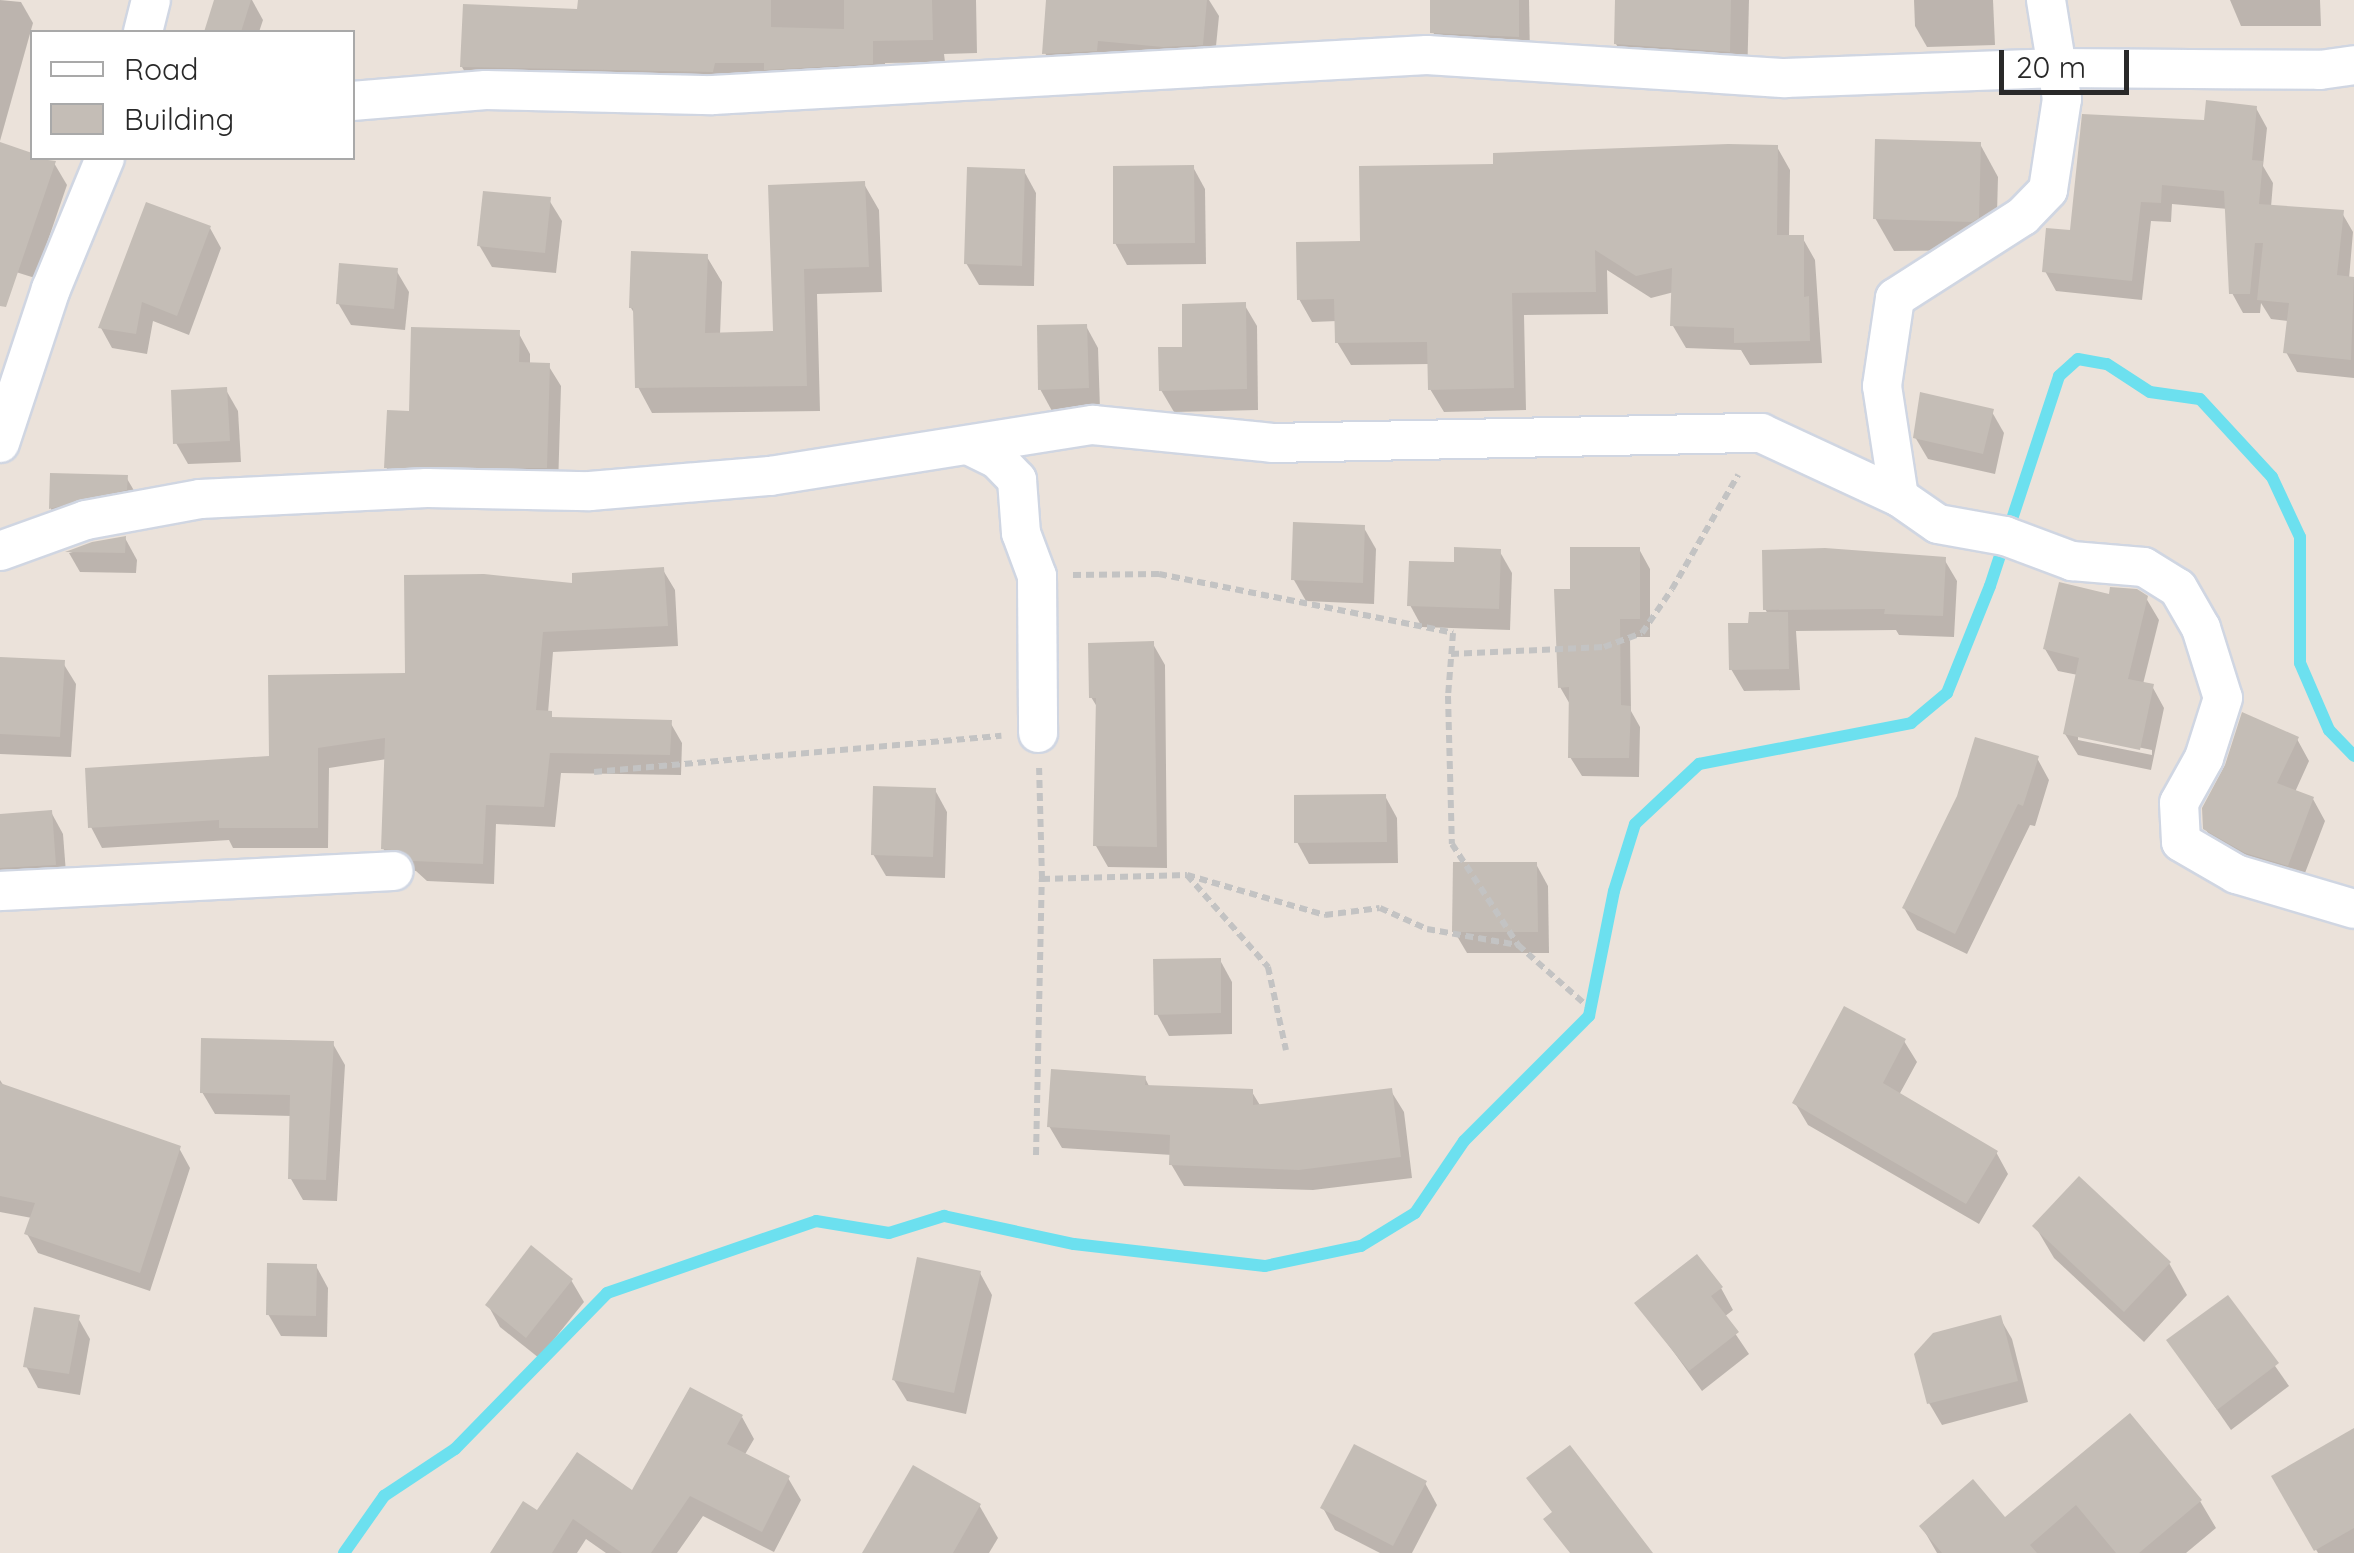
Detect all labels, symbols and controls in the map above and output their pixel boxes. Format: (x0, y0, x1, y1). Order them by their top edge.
legend (30, 30, 355, 160)
scale bar (2004, 30, 2134, 92)
text: 20 m (2016, 48, 2086, 86)
text: Road (124, 50, 198, 88)
text: Building (124, 100, 234, 138)

